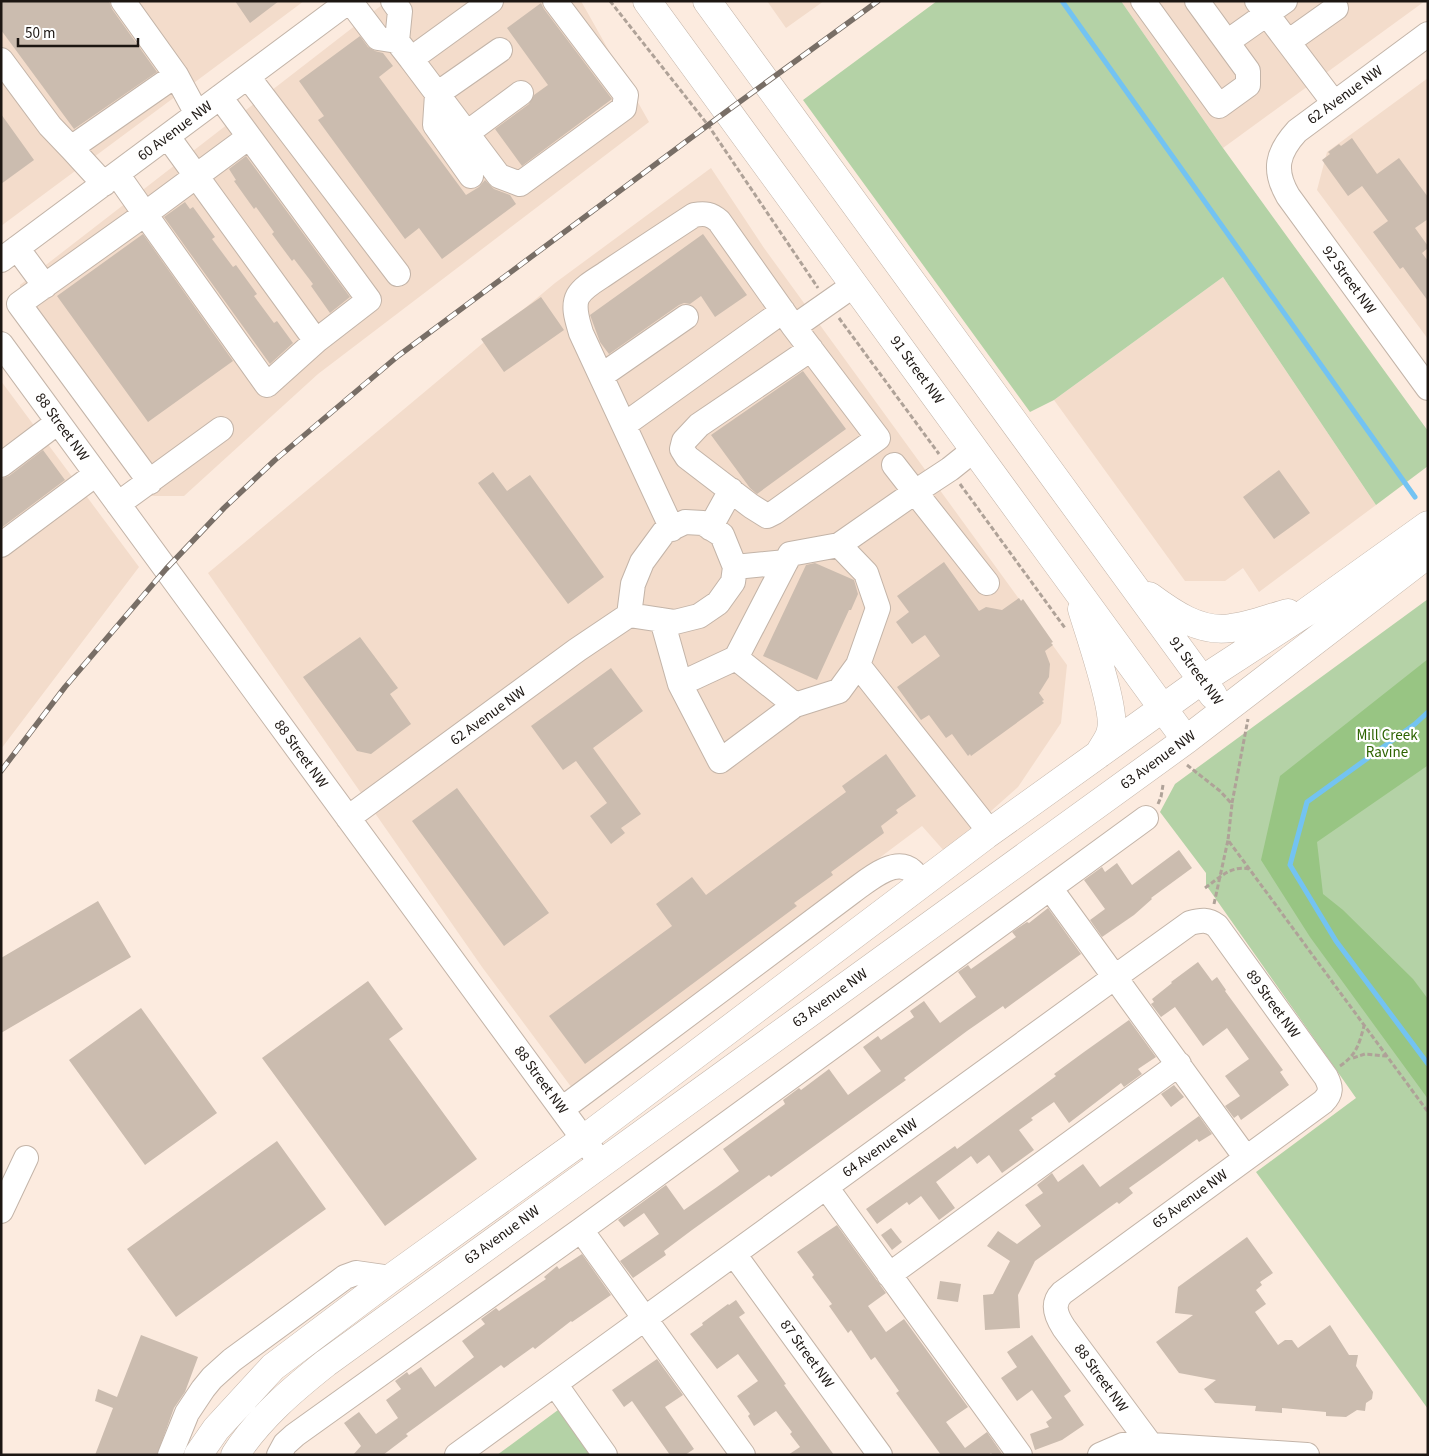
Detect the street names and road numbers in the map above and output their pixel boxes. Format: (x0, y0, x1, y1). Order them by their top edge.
street label: 62 Avenue NW (1303, 60, 1387, 130)
street label: 60 Avenue NW (133, 96, 217, 166)
street label: 92 Street NW (1317, 241, 1381, 319)
street label: 91 Street NW (885, 331, 949, 409)
street label: 88 Street NW (30, 388, 94, 466)
street label: 91 Street NW (1164, 632, 1228, 710)
street label: 62 Avenue NW (446, 681, 530, 751)
street label: 88 Street NW (269, 715, 333, 793)
street label: 63 Avenue NW (1116, 725, 1200, 795)
street label: 63 Avenue NW (788, 963, 872, 1033)
street label: 89 Street NW (1241, 965, 1305, 1043)
street label: 88 Street NW (509, 1041, 573, 1119)
street label: 64 Avenue NW (838, 1113, 922, 1183)
street label: 65 Avenue NW (1148, 1164, 1232, 1234)
street label: 63 Avenue NW (460, 1200, 544, 1270)
street label: 87 Street NW (775, 1315, 839, 1393)
street label: 88 Street NW (1069, 1339, 1133, 1417)

